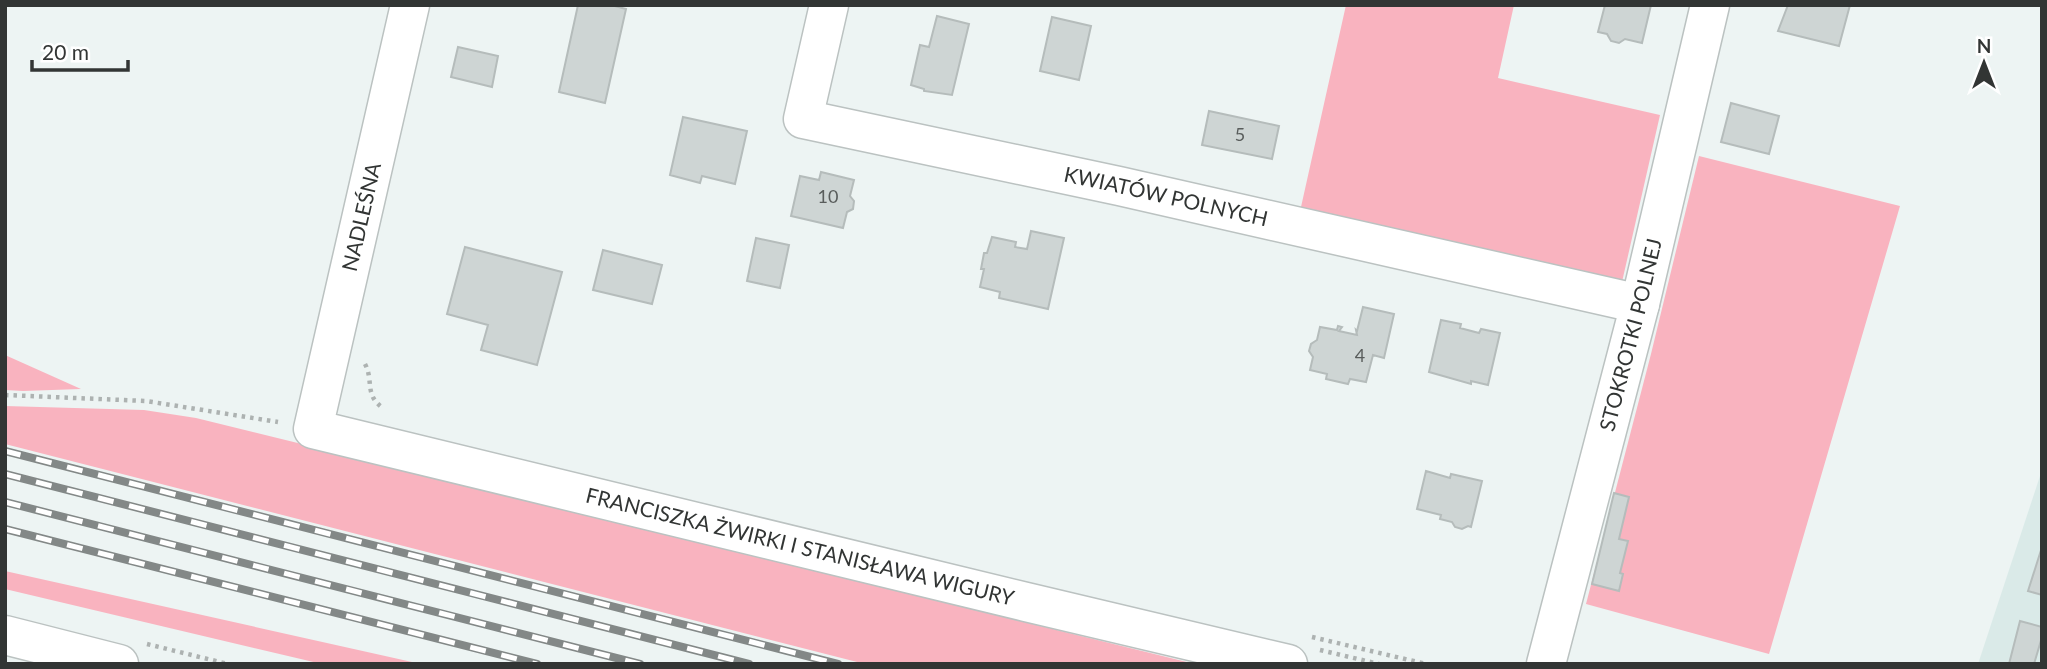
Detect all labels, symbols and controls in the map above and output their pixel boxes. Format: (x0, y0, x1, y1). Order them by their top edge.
scale bar (32, 28, 128, 72)
north arrow (1949, 28, 2019, 98)
text: N (1977, 34, 1991, 57)
text: 20 m (42, 39, 89, 64)
house number: 5 (1235, 123, 1245, 145)
street label: NADLEŚNA (336, 159, 385, 273)
street label: KWIATÓW POLNYCH (1062, 161, 1270, 230)
house number: 10 (818, 185, 838, 207)
street label: STOKROTKI POLNEJ (1593, 236, 1666, 434)
house number: 4 (1355, 344, 1365, 366)
street label: FRANCISZKA ŻWIRKI I STANISŁAWA WIGURY (584, 482, 1018, 610)

